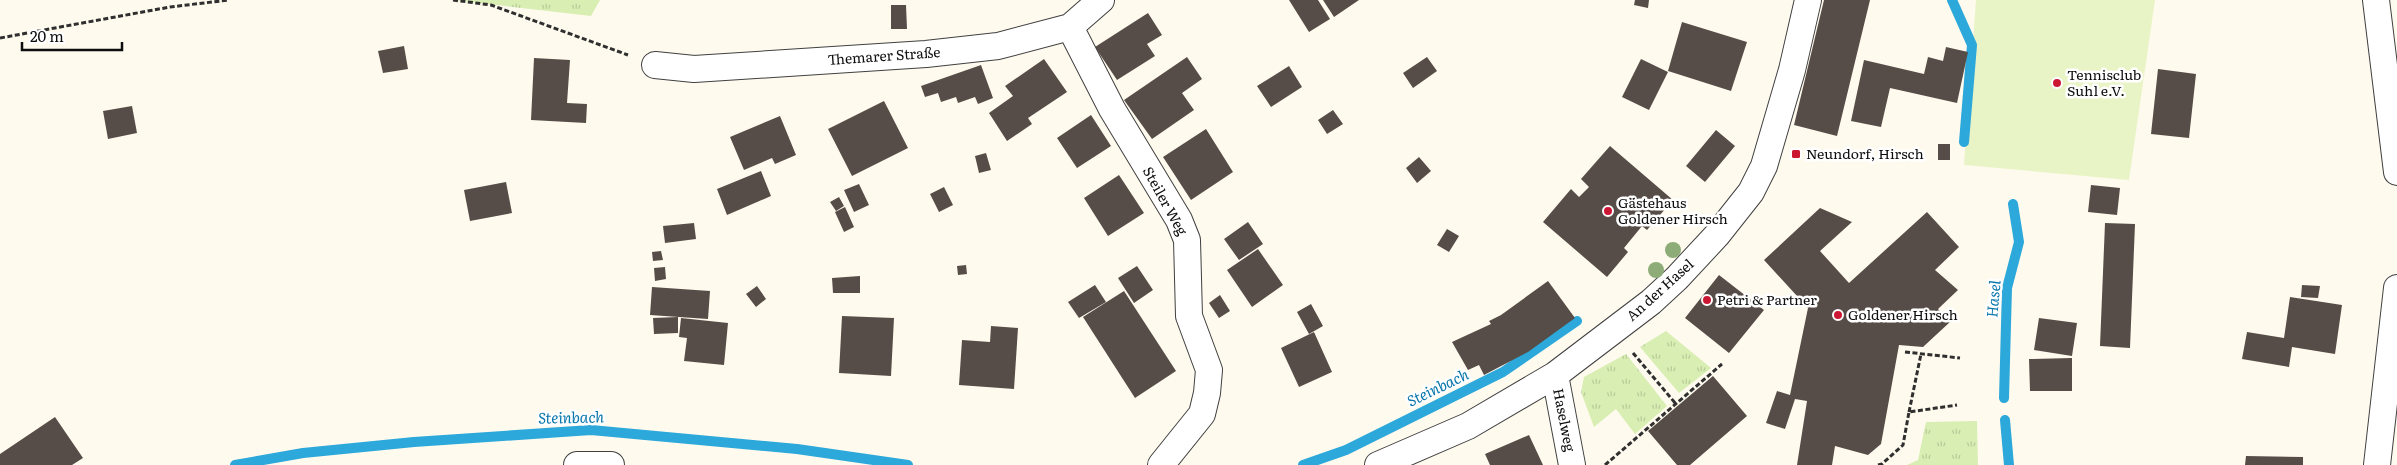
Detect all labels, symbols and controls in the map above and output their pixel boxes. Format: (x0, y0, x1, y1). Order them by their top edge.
scale bar (22, 20, 122, 52)
text: 20 m (30, 24, 64, 47)
street label: Themarer Straße (827, 41, 941, 69)
place label: Tennisclub Suhl e.V. (2067, 64, 2141, 100)
marker: Tennisclub Suhl e.V. (2051, 77, 2063, 89)
place label: Neundorf, Hirsch (1806, 143, 1924, 163)
marker: Neundorf, Hirsch (1790, 148, 1802, 160)
street label: Steiler Weg (1139, 162, 1193, 239)
place label: Gästehaus Goldener Hirsch (1618, 192, 1728, 228)
marker: Gästehaus Goldener Hirsch (1602, 205, 1614, 217)
street label: An der Hasel (1621, 253, 1698, 325)
water label: Hasel (1979, 278, 2006, 319)
place label: Petri & Partner (1717, 289, 1817, 309)
marker: Petri & Partner (1701, 294, 1713, 306)
place label: Goldener Hirsch (1848, 304, 1958, 324)
marker: Goldener Hirsch (1832, 309, 1844, 321)
water label: Steinbach (1403, 362, 1472, 411)
street label: Haselweg (1549, 387, 1581, 453)
water label: Steinbach (538, 404, 604, 429)

